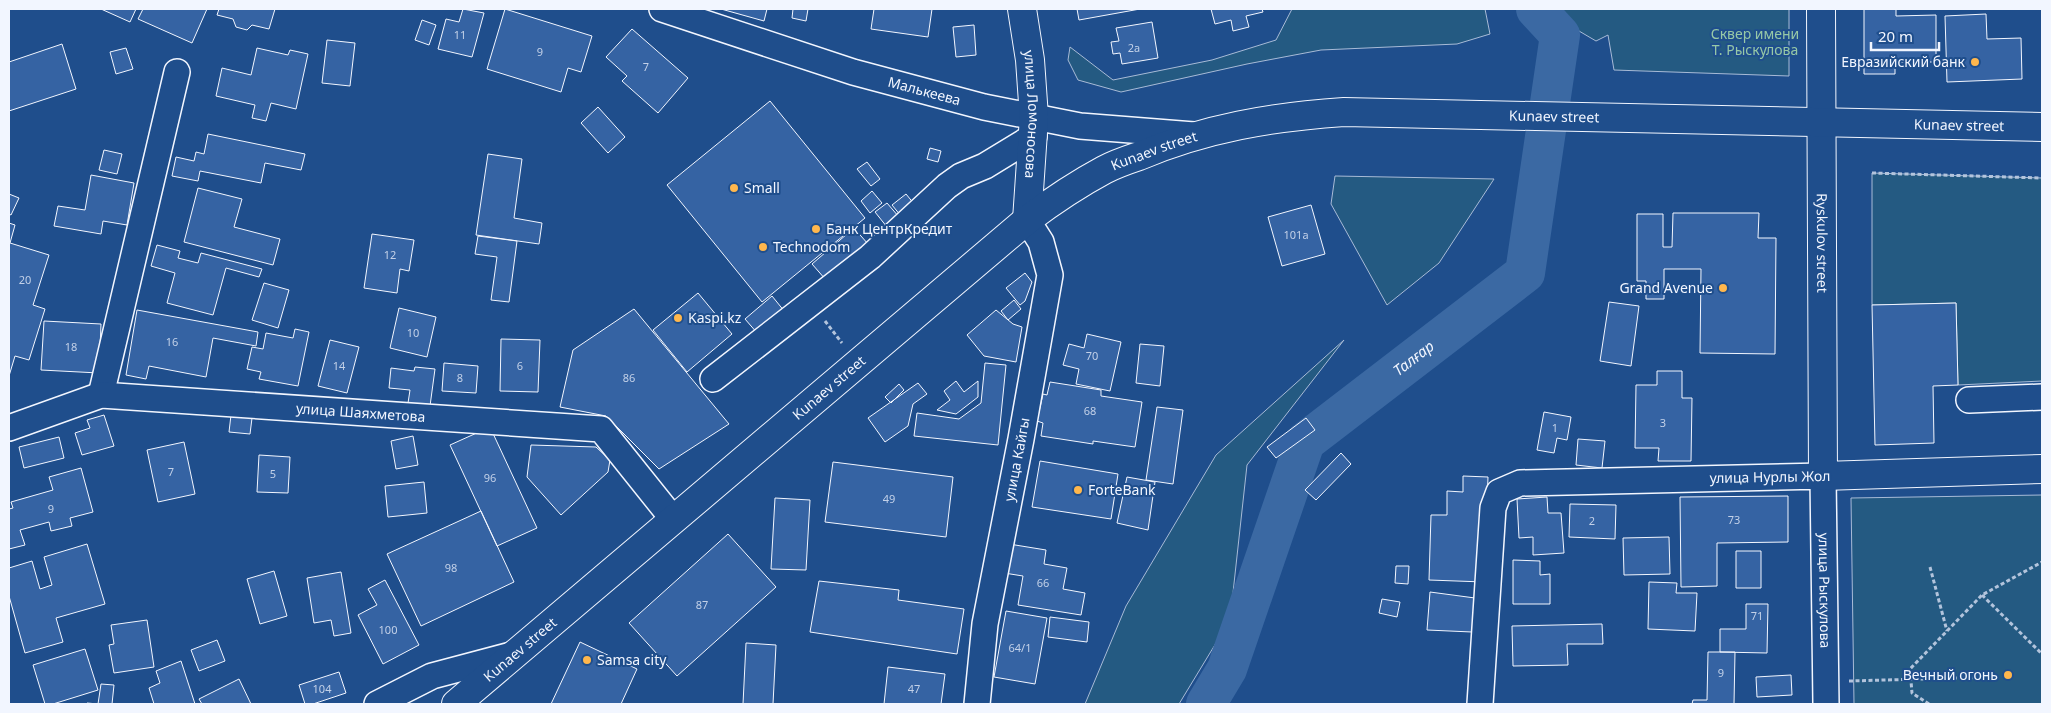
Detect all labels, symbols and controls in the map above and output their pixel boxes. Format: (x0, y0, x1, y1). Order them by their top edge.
scale bar (1871, 20, 1938, 52)
park label: Сквер имени Т. Рыскулова (1711, 24, 1799, 59)
text: 20 m (1878, 26, 1913, 46)
house number: 11 (454, 27, 466, 42)
house number: 2а (1128, 40, 1140, 55)
house number: 9 (537, 44, 543, 59)
street label: улица Ломоносова (1020, 49, 1044, 179)
place label: Евразийский банк (1841, 52, 1966, 71)
marker: Евразийский банк (1969, 56, 1981, 68)
house number: 7 (643, 59, 649, 74)
street label: Малькеева (886, 72, 963, 109)
street label: Kunaev street (1509, 106, 1600, 126)
street label: Kunaev street (1914, 114, 2004, 135)
street label: Kunaev street (1108, 126, 1199, 174)
place label: Small (744, 178, 780, 197)
marker: Small (728, 182, 740, 194)
street label: Ryskulov street (1813, 193, 1832, 293)
place label: Банк ЦентрКредит (826, 219, 953, 238)
marker: Банк ЦентрКредит (810, 223, 822, 235)
house number: 101а (1284, 227, 1309, 242)
place label: Technodom (773, 237, 850, 256)
marker: Technodom (757, 241, 769, 253)
house number: 12 (384, 247, 396, 262)
house number: 20 (19, 272, 31, 287)
place label: Grand Avenue (1619, 278, 1713, 297)
marker: Grand Avenue (1717, 282, 1729, 294)
place label: Kaspi.kz (688, 308, 742, 327)
marker: Kaspi.kz (672, 312, 684, 324)
house number: 10 (407, 325, 419, 340)
house number: 16 (166, 334, 178, 349)
water label: Талғар (1389, 335, 1438, 380)
house number: 18 (65, 339, 77, 354)
house number: 70 (1086, 348, 1098, 363)
street label: Kunaev street (788, 351, 869, 424)
house number: 14 (333, 358, 346, 373)
house number: 6 (517, 358, 523, 373)
house number: 8 (457, 370, 463, 385)
house number: 86 (623, 370, 635, 385)
street label: улица Шаяхметова (295, 398, 426, 426)
house number: 68 (1084, 403, 1096, 418)
house number: 3 (1660, 415, 1666, 430)
street label: улица Кайгы (999, 416, 1034, 503)
house number: 1 (1552, 420, 1558, 435)
house number: 7 (168, 464, 174, 479)
house number: 5 (270, 466, 276, 481)
street label: улица Нурлы Жол (1709, 466, 1831, 487)
house number: 96 (484, 470, 496, 485)
place label: ForteBank (1088, 480, 1156, 499)
marker: ForteBank (1072, 484, 1084, 496)
house number: 49 (883, 491, 895, 506)
house number: 9 (48, 501, 54, 516)
house number: 73 (1728, 512, 1740, 527)
house number: 2 (1589, 513, 1595, 528)
street label: улица Рыскулова (1815, 533, 1835, 648)
house number: 98 (445, 560, 457, 575)
house number: 66 (1037, 575, 1049, 590)
house number: 87 (696, 597, 708, 612)
house number: 71 (1751, 608, 1763, 623)
street label: Kunaev street (479, 613, 560, 686)
house number: 100 (379, 622, 397, 637)
house number: 64/1 (1009, 640, 1031, 655)
place label: Samsa city (597, 650, 667, 669)
marker: Samsa city (581, 654, 593, 666)
house number: 9 (1718, 665, 1724, 680)
place label: Вечный огонь (1903, 665, 1998, 684)
marker: Вечный огонь (2002, 669, 2014, 681)
house number: 104 (313, 681, 332, 696)
house number: 47 (908, 681, 920, 696)

